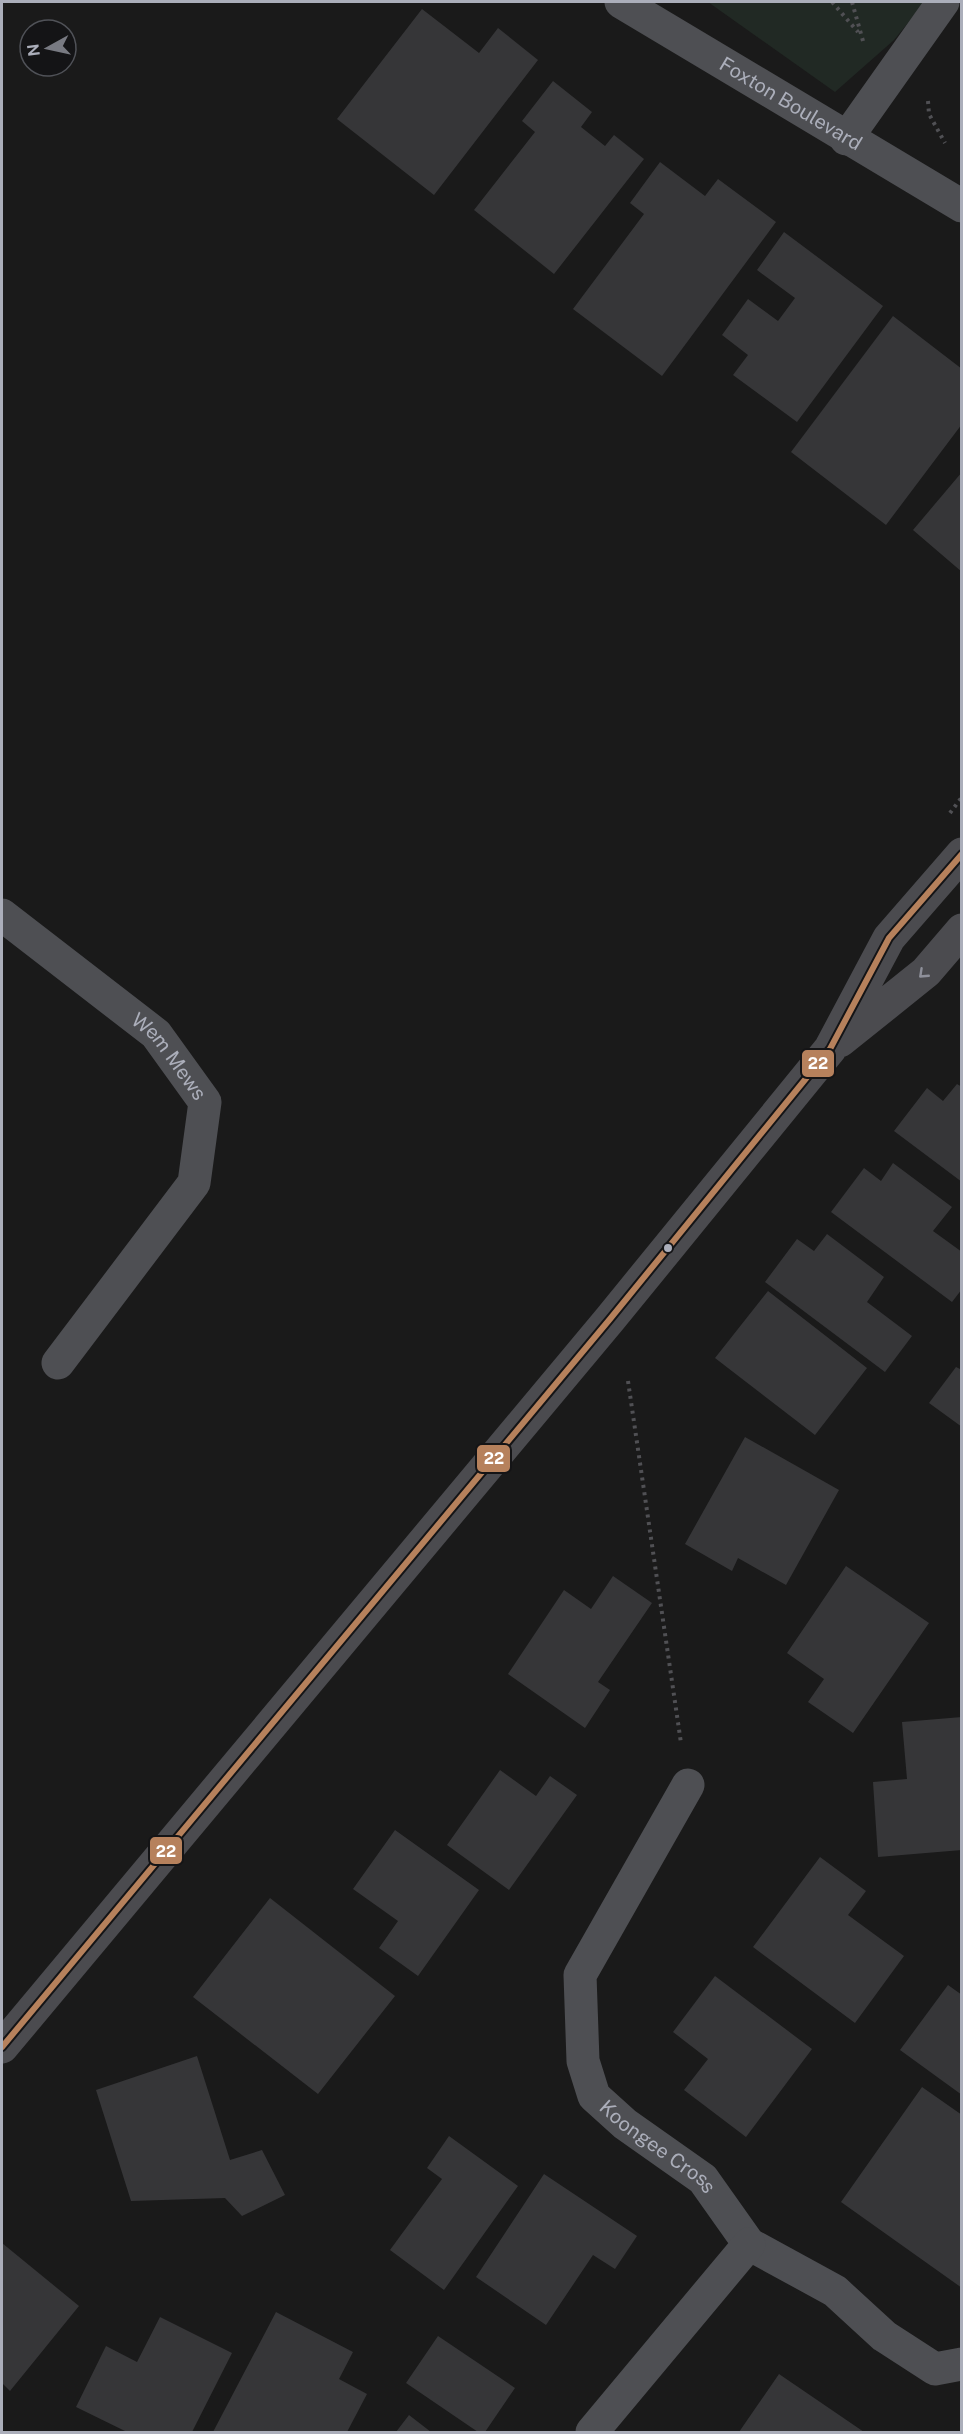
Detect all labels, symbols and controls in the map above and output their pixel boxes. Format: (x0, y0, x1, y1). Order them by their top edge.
north arrow (18, 18, 78, 78)
text: N (23, 42, 44, 58)
street label: Foxton Boulevard (715, 52, 867, 156)
one-way arrow (919, 966, 930, 977)
street label: Wem Mews (127, 1008, 212, 1105)
line badge: 22 (801, 1049, 835, 1078)
text: 22 (808, 1054, 828, 1073)
unlabelled marker (662, 1242, 674, 1254)
line badge: 22 (476, 1444, 511, 1473)
text: 22 (484, 1449, 504, 1468)
line badge: 22 (149, 1836, 183, 1865)
text: 22 (156, 1842, 176, 1861)
street label: Koongee Cross (595, 2095, 721, 2198)

